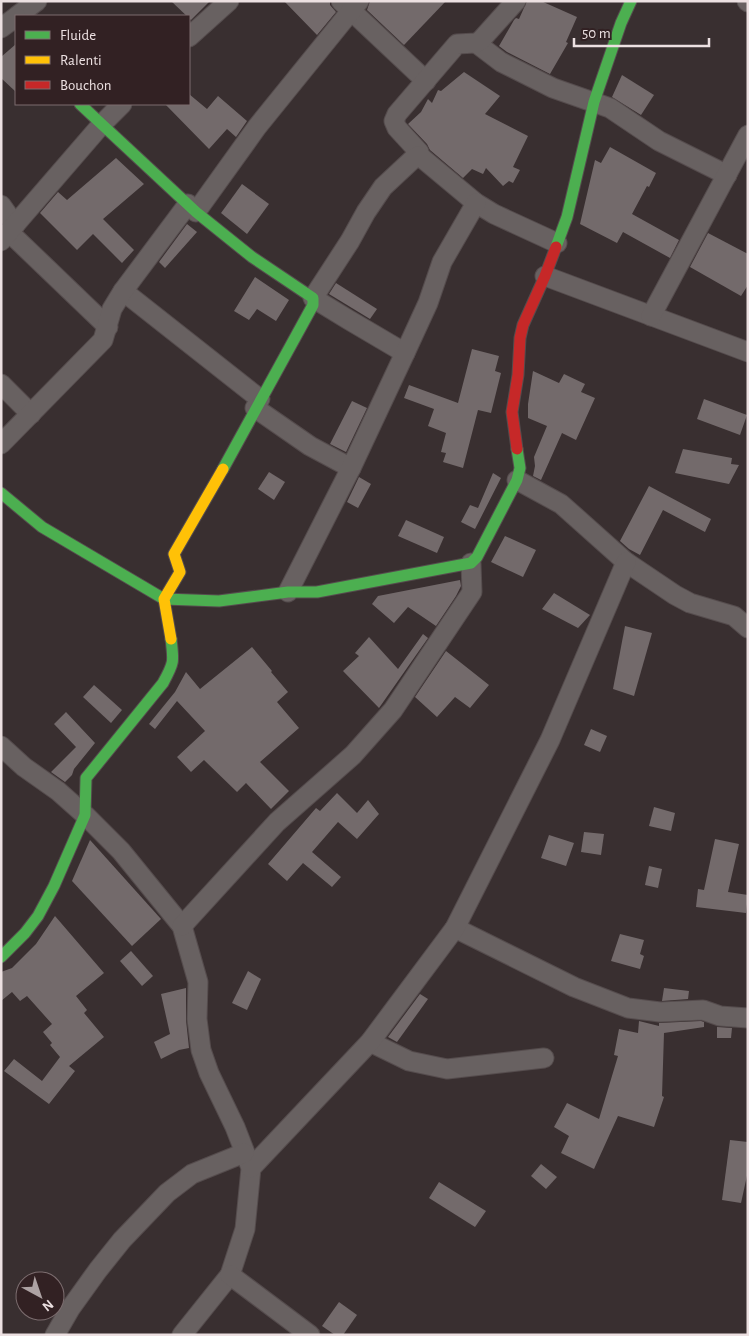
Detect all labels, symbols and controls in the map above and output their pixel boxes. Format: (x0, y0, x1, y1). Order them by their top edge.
legend (15, 15, 190, 105)
scale bar (574, 15, 709, 47)
text: 50 m (582, 26, 611, 41)
text: Fluide (60, 28, 96, 43)
text: Ralenti (60, 53, 102, 68)
text: Bouchon (60, 78, 111, 93)
north arrow (15, 1271, 65, 1321)
text: N (39, 1297, 56, 1314)

